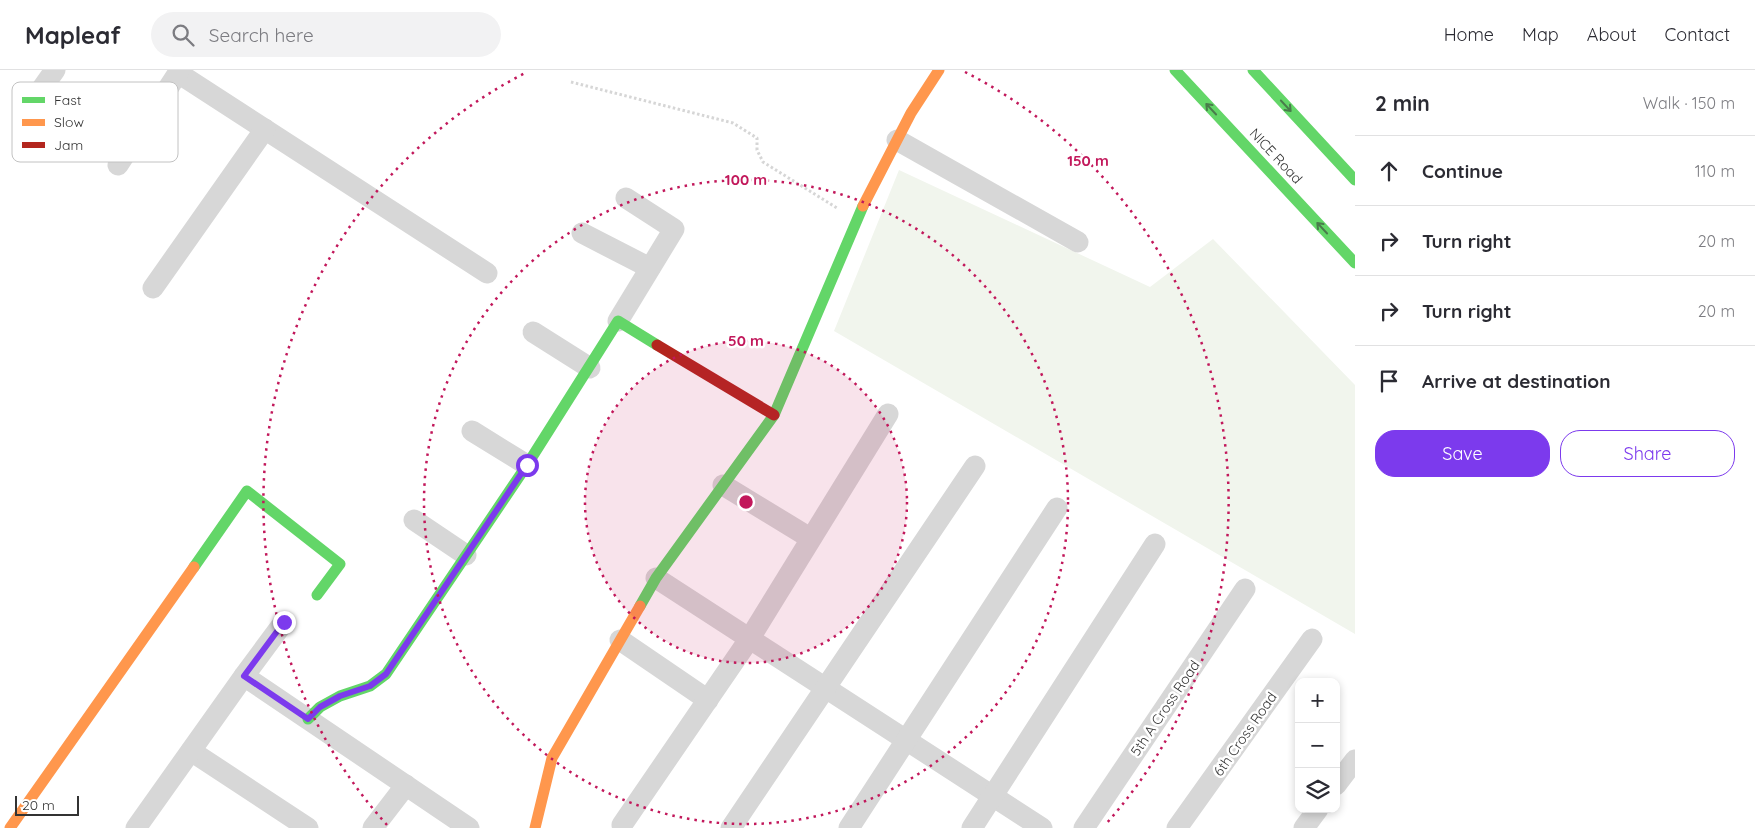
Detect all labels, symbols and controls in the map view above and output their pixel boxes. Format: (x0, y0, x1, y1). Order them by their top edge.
search box (151, 12, 501, 57)
text: Mapleaf (25, 20, 121, 50)
icon: search (169, 21, 197, 49)
text: Search here (209, 23, 314, 47)
text: Home (1444, 23, 1494, 46)
text: Map (1522, 23, 1559, 46)
text: About (1587, 23, 1637, 46)
text: Contact (1665, 23, 1730, 46)
legend (12, 82, 178, 162)
text: 2 min (1375, 90, 1430, 116)
text: Fast (54, 91, 82, 109)
text: Walk · 150 m (1643, 93, 1735, 113)
one-way arrow (1280, 99, 1292, 112)
one-way arrow (1205, 103, 1217, 115)
text: Slow (54, 113, 84, 131)
street label: NICE Road (1246, 125, 1306, 187)
text: Jam (54, 136, 83, 154)
text: 150 m (1067, 151, 1109, 170)
icon: ahead (1375, 157, 1403, 185)
text: Continue (1422, 159, 1503, 183)
text: 110 m (1695, 161, 1735, 181)
text: 100 m (725, 170, 767, 189)
one-way arrow (1316, 221, 1328, 234)
icon: right (1375, 227, 1403, 255)
text: Turn right (1422, 229, 1511, 253)
text: 20 m (1698, 231, 1735, 251)
icon: right (1375, 297, 1403, 325)
text: Turn right (1422, 299, 1511, 323)
text: 20 m (1698, 301, 1735, 321)
text: 50 m (728, 331, 764, 350)
icon: arrive (1375, 367, 1403, 395)
text: Arrive at destination (1422, 369, 1611, 393)
button: Save (1375, 430, 1550, 477)
button: Share (1560, 430, 1735, 477)
route start (516, 454, 539, 477)
centre of rings (737, 493, 755, 511)
route end (273, 611, 296, 634)
street label: 5th A Cross Road (1126, 657, 1204, 759)
map controls (1295, 678, 1340, 813)
button: + (1295, 678, 1340, 723)
street label: 6th Cross Road (1209, 689, 1281, 779)
button: − (1295, 723, 1340, 768)
button: layers (1295, 768, 1340, 813)
scale bar (15, 793, 79, 816)
text: 20 m (22, 796, 55, 814)

